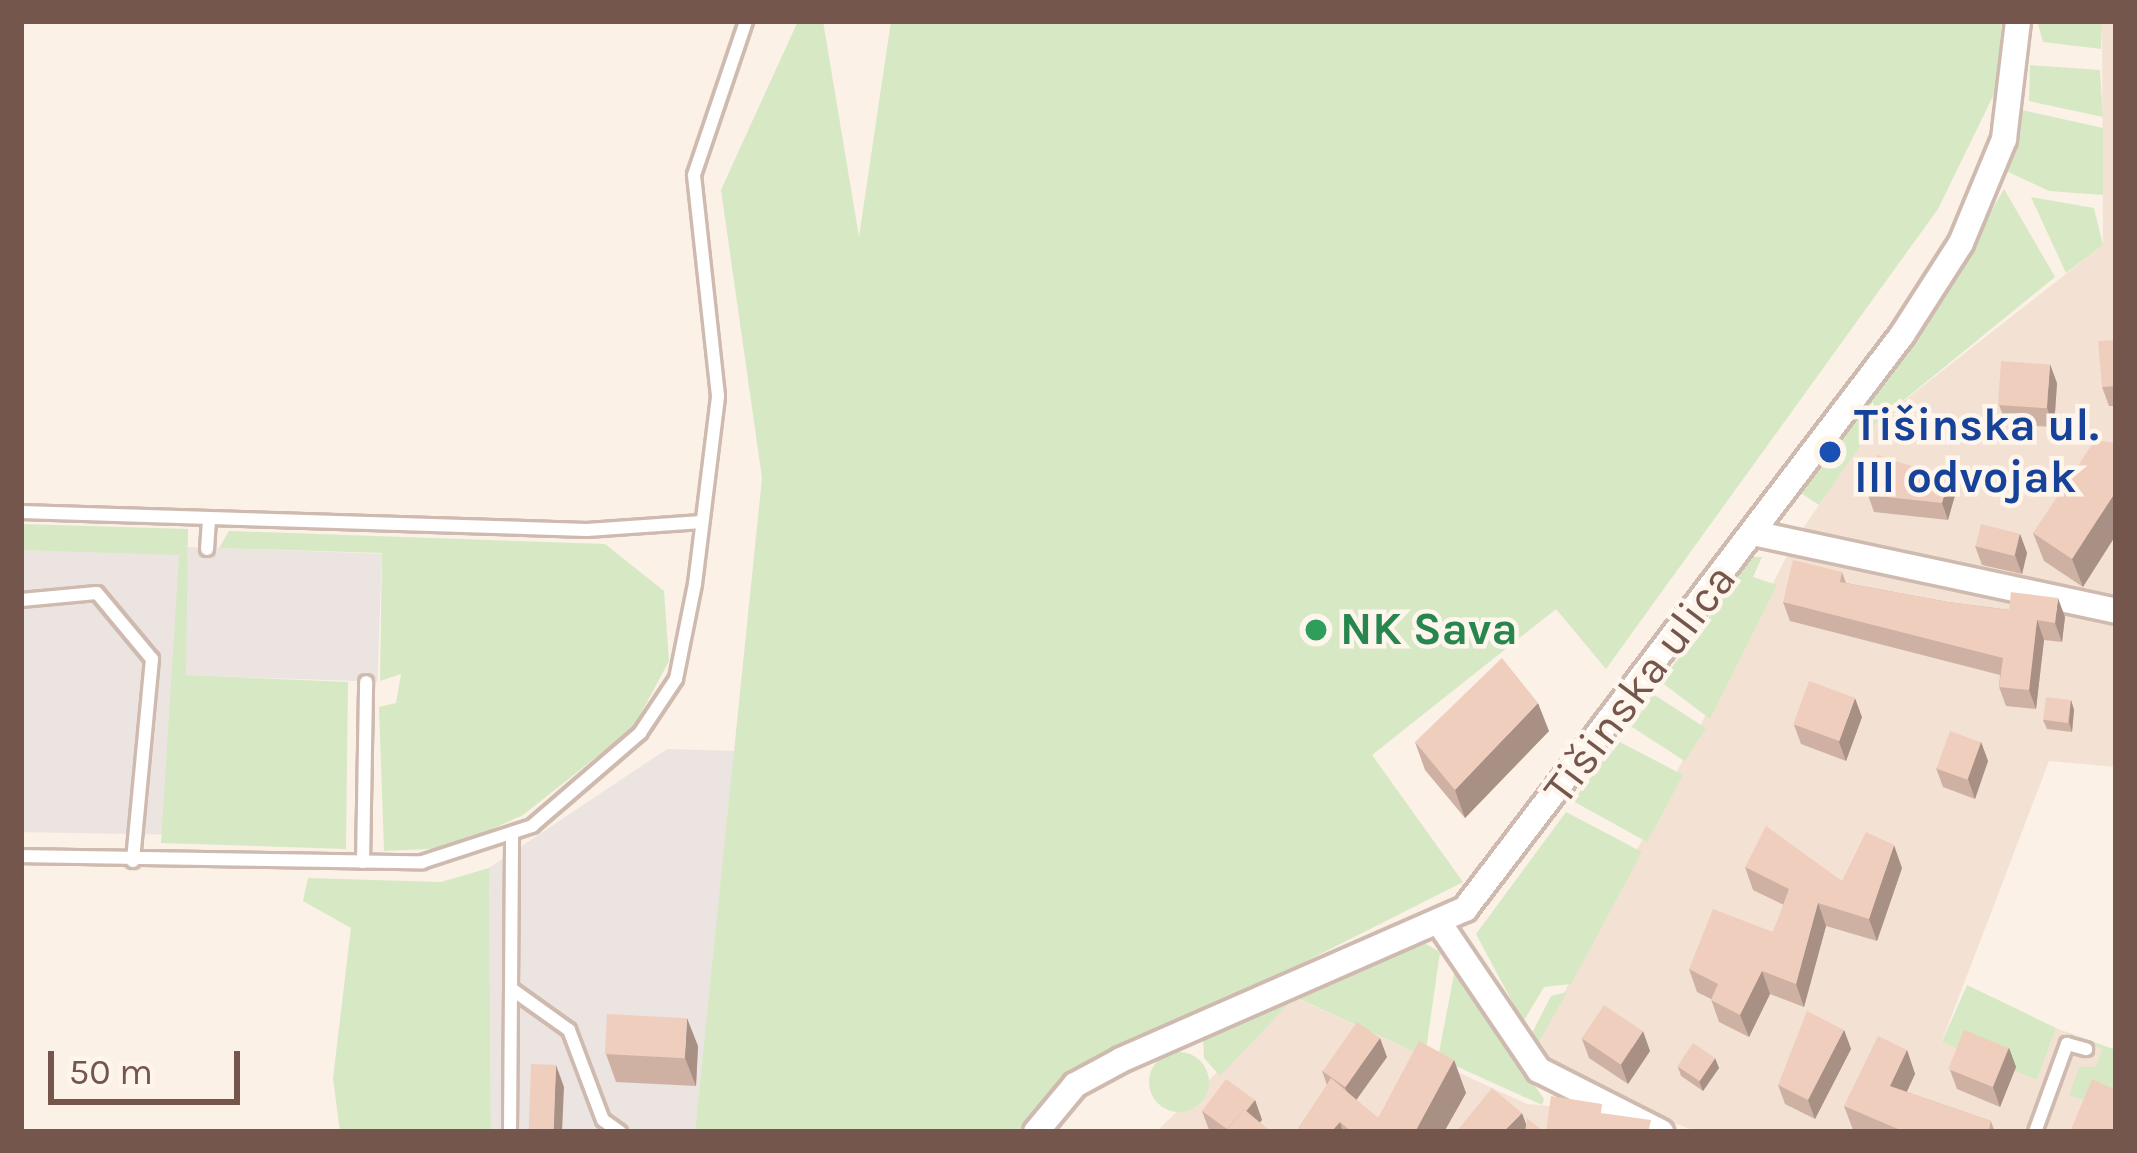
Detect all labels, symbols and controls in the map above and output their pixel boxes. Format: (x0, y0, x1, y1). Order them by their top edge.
place label: Tišinska ul. III odvojak (1854, 399, 2099, 505)
marker: Tišinska ul. III odvojak (1817, 439, 1843, 465)
street label: Tišinska ulica (1532, 554, 1748, 814)
place label: NK Sava (1340, 603, 1518, 657)
marker: NK Sava (1303, 617, 1329, 643)
scale bar (54, 1027, 246, 1101)
text: 50 m (69, 1051, 153, 1093)

